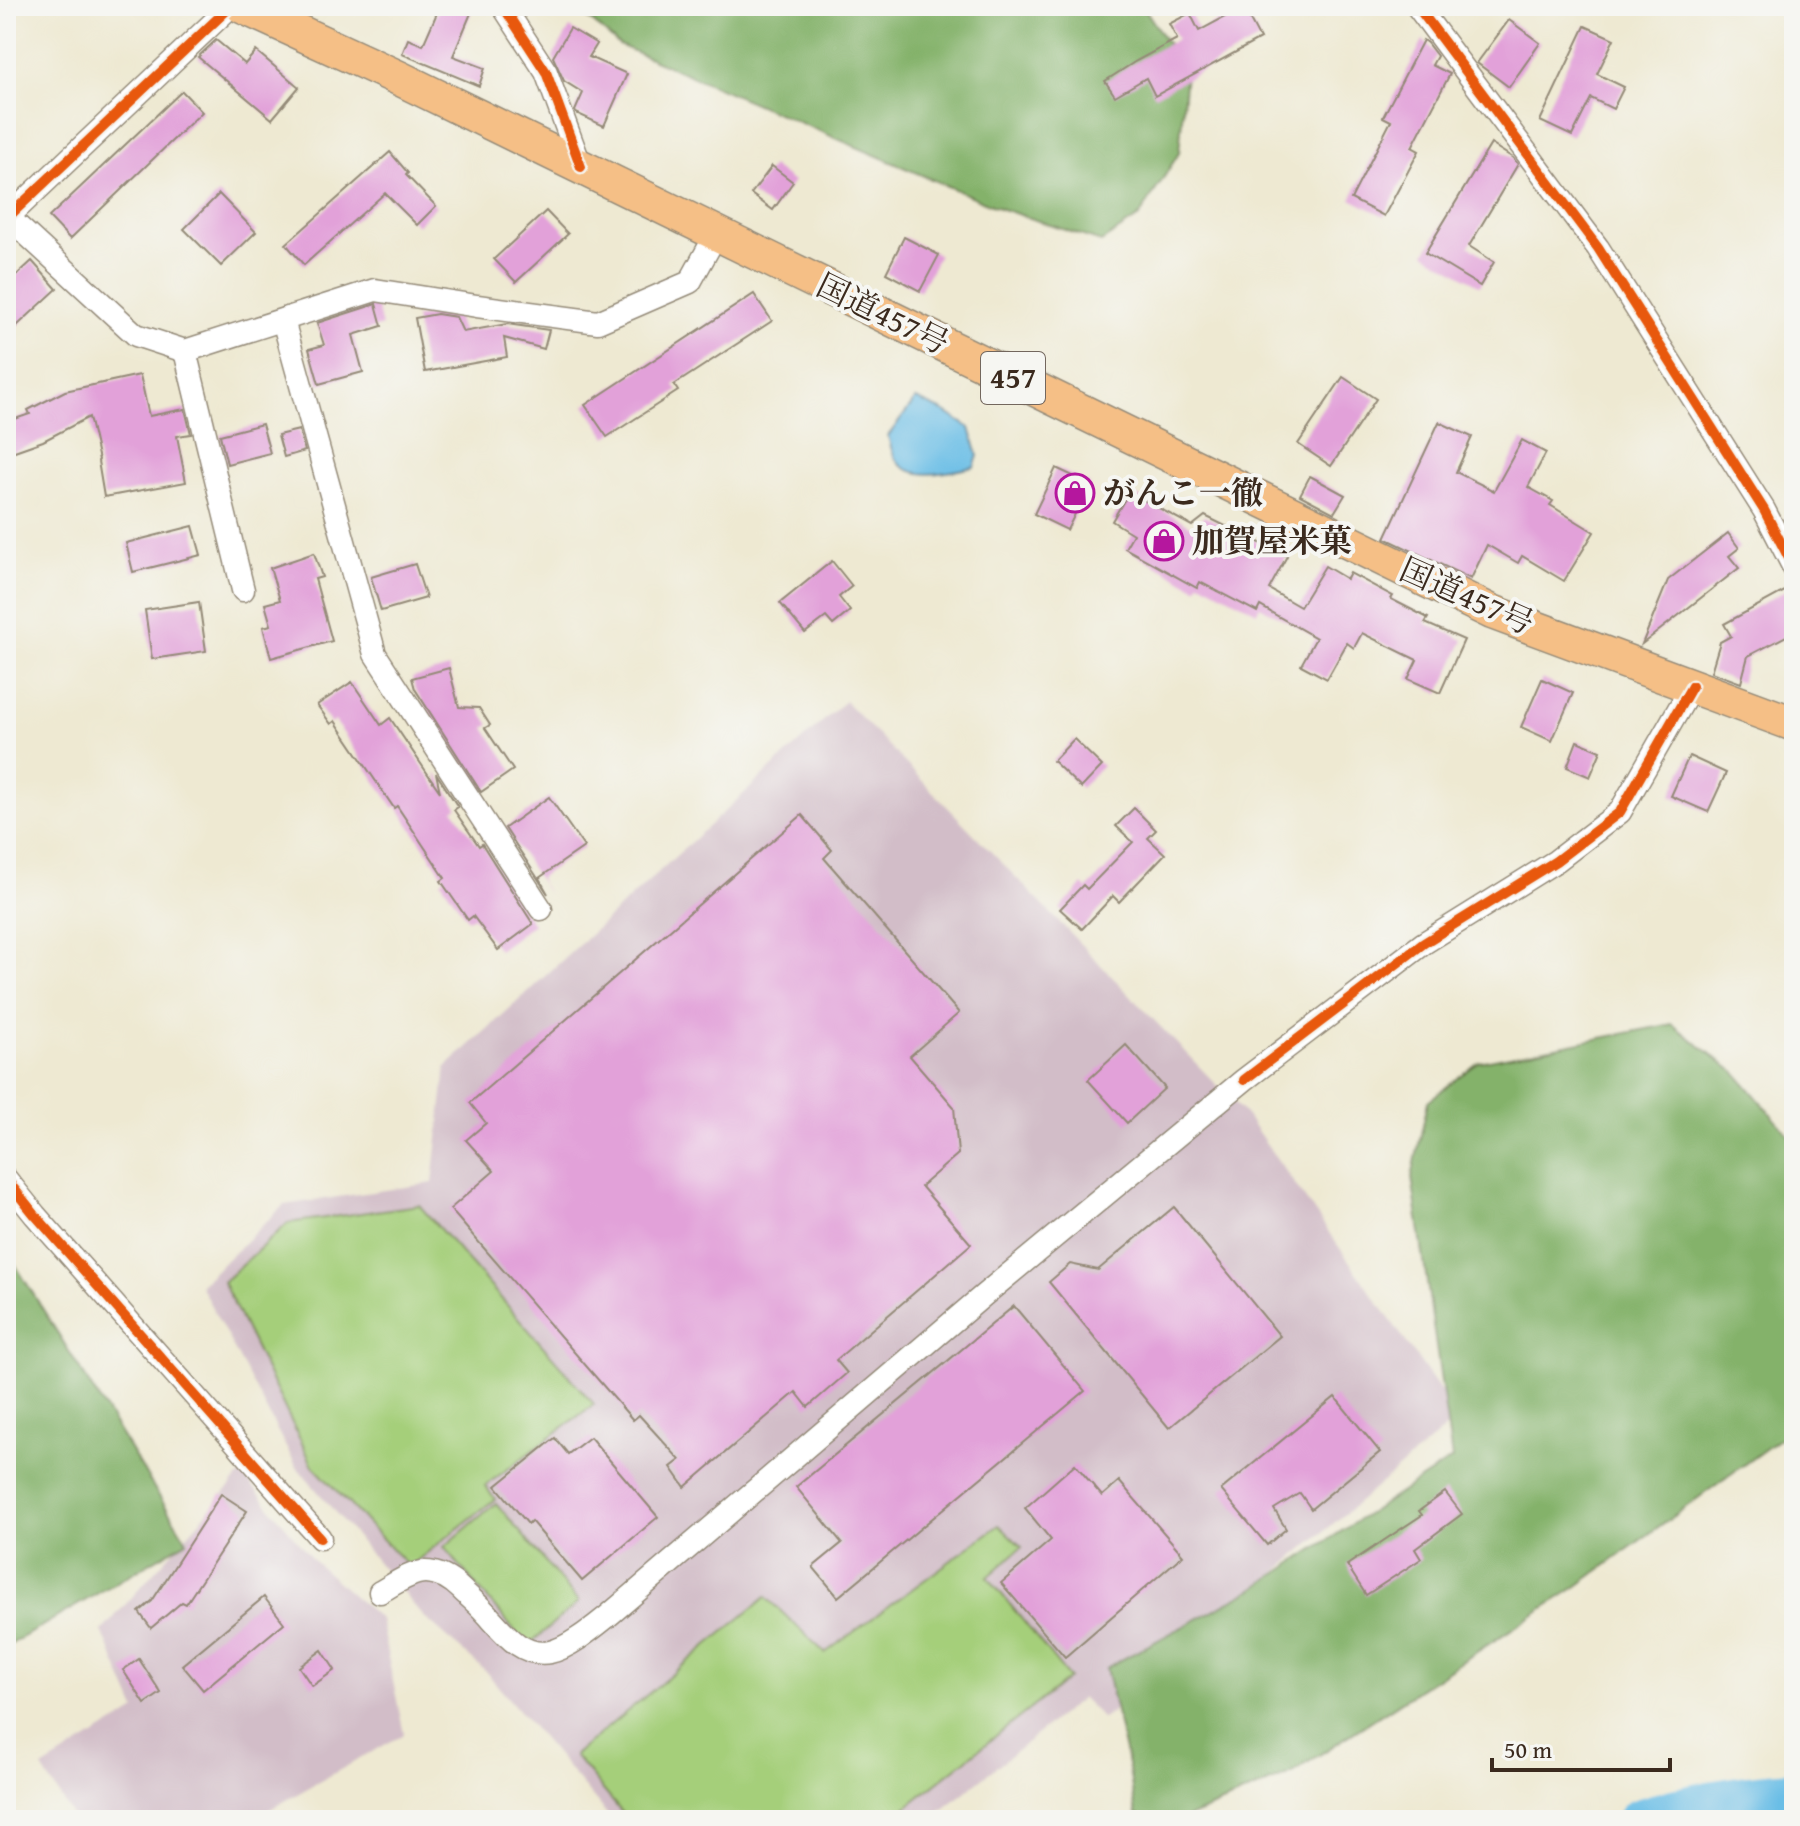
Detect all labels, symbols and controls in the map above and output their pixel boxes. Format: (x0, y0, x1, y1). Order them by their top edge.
street label: 国道457号 (809, 261, 957, 366)
road number: 457 (981, 352, 1045, 404)
place label: がんこ一徹 (1103, 469, 1263, 516)
shop icon: がんこ一徹 (1054, 472, 1096, 514)
place label: 加賀屋米菓 (1192, 517, 1352, 564)
shop icon: 加賀屋米菓 (1143, 520, 1185, 562)
street label: 国道457号 (1393, 545, 1542, 646)
scale bar (1492, 1722, 1670, 1772)
text: 50 m (1504, 1732, 1552, 1767)

